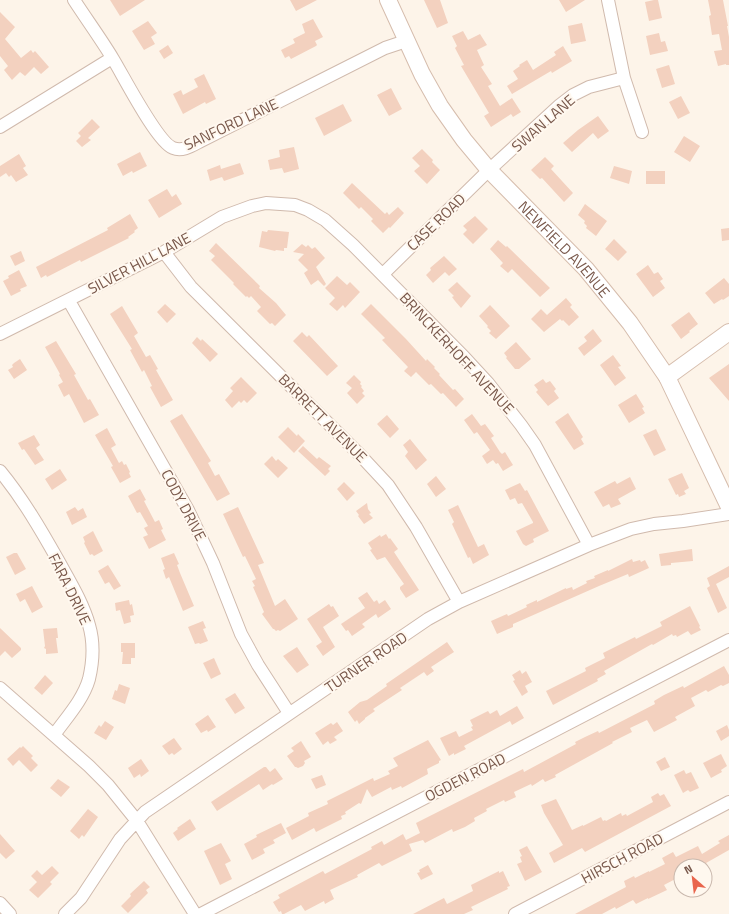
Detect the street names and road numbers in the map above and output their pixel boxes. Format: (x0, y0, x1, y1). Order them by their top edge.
street label: SWAN LANE (506, 89, 580, 157)
street label: SANFORD LANE (180, 92, 282, 156)
street label: CASE ROAD (401, 188, 471, 256)
street label: NEWFIELD AVENUE (513, 195, 616, 302)
street label: SILVER HILL LANE (83, 226, 195, 300)
street label: BRINCKERHOFF AVENUE (394, 287, 520, 419)
street label: BARRETT AVENUE (273, 368, 373, 468)
street label: CODY DRIVE (156, 465, 212, 545)
street label: FARA DRIVE (43, 549, 97, 629)
street label: TURNER ROAD (320, 626, 412, 698)
street label: OGDEN ROAD (421, 747, 509, 807)
street label: HIRSCH ROAD (577, 827, 667, 889)

